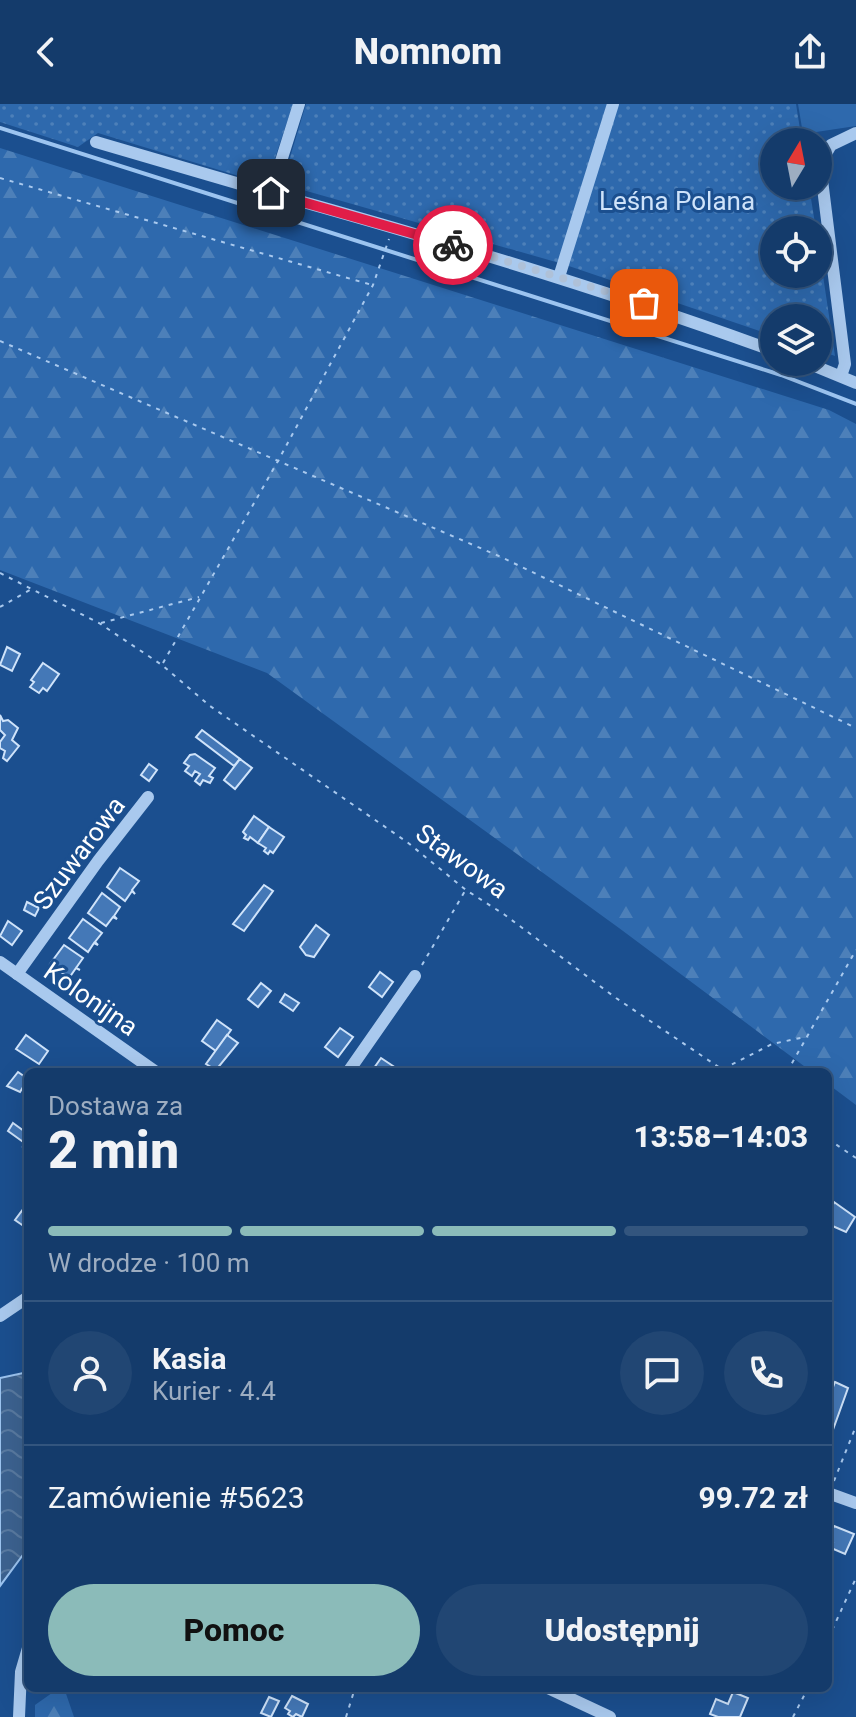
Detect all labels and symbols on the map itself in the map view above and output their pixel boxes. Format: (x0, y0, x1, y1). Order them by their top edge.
north arrow (760, 128, 832, 200)
pin (237, 159, 305, 227)
park label: Leśna Polana (599, 186, 755, 216)
courier (413, 205, 493, 285)
pin (610, 269, 678, 337)
street label: Szuwarowa (27, 791, 131, 915)
street label: Stawowa (410, 818, 514, 904)
street label: Kolonijna (38, 956, 144, 1042)

